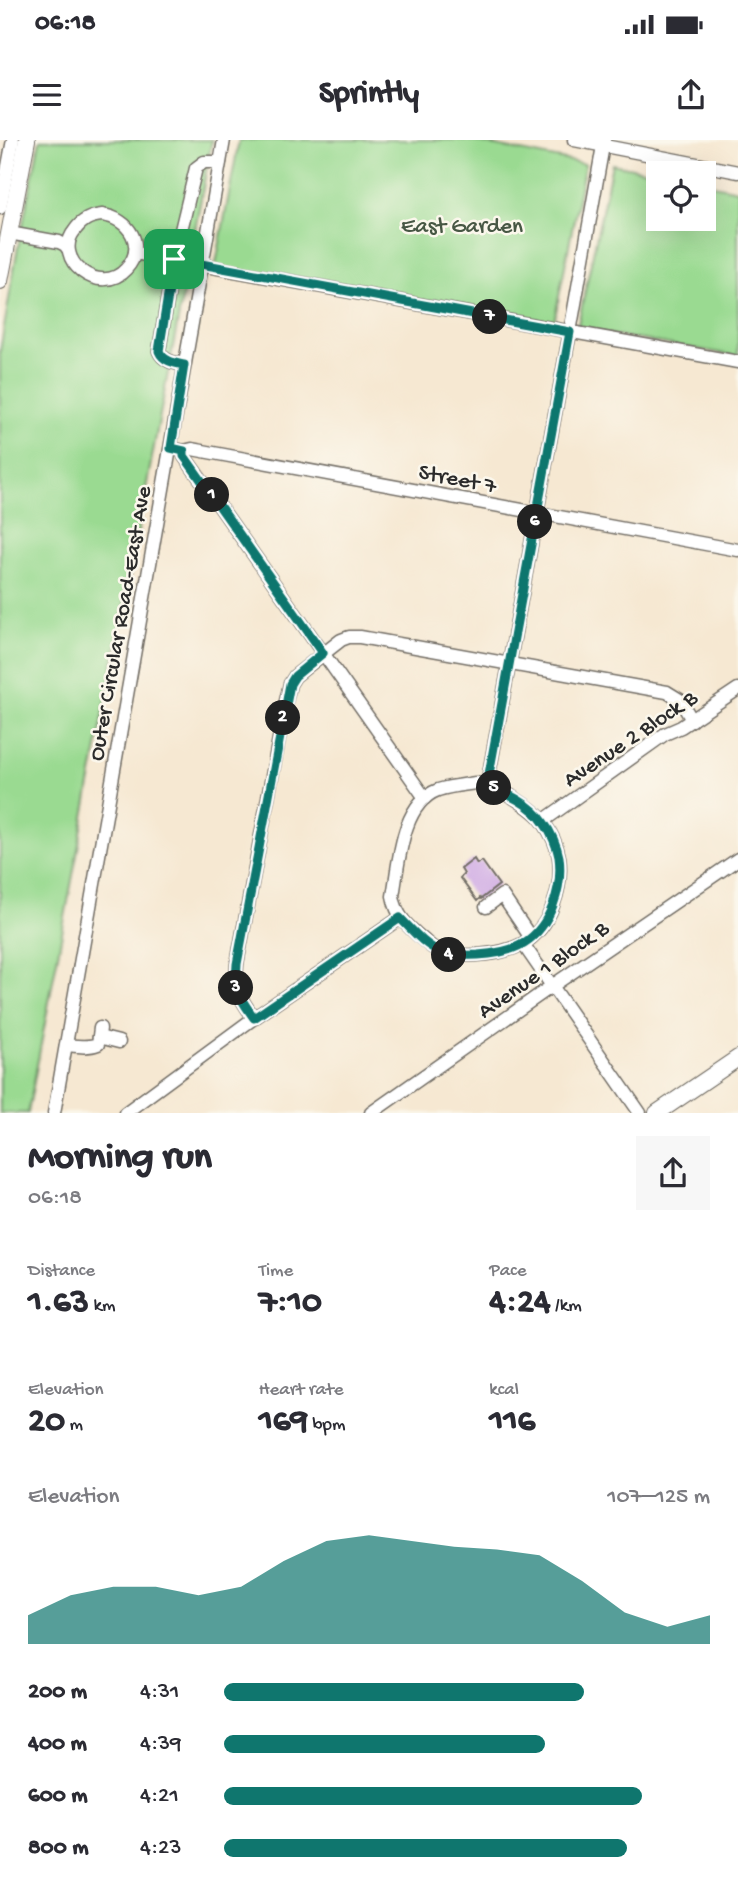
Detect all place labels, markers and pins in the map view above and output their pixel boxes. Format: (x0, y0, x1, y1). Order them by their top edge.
pin (144, 229, 204, 289)
pin: 7 (472, 300, 508, 334)
pin: 1 (194, 478, 230, 512)
pin: 6 (518, 504, 552, 540)
pin: 2 (266, 700, 300, 736)
pin: 5 (476, 770, 512, 806)
pin: 4 (432, 938, 466, 972)
pin: 3 (218, 970, 254, 1006)

